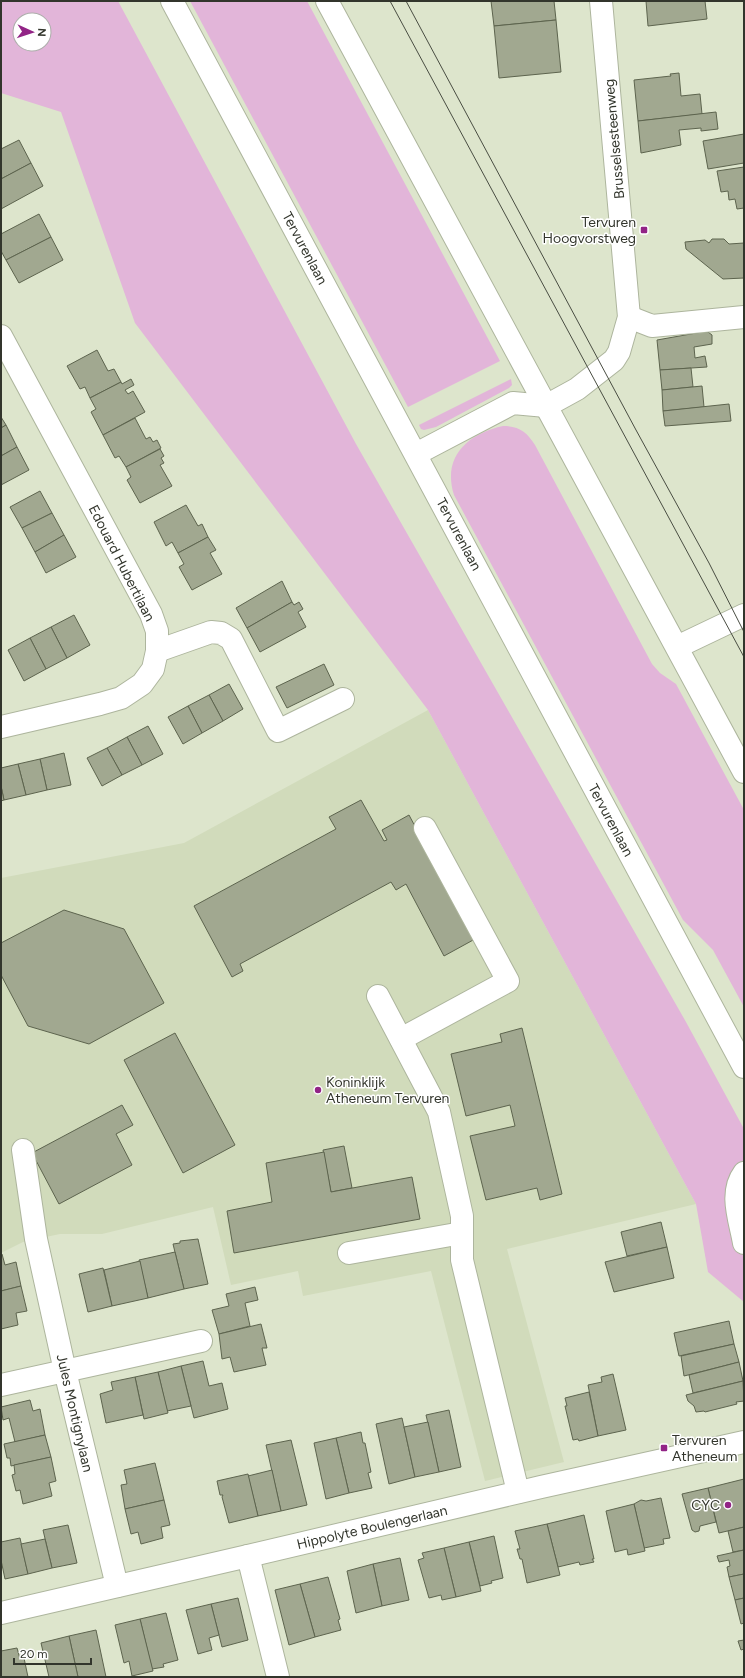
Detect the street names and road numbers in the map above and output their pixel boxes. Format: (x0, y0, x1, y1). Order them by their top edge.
street label: Brusselsesteenweg (601, 78, 628, 200)
street label: Tervurenlaan (278, 209, 331, 288)
street label: Tervurenlaan (432, 495, 485, 574)
street label: Edouard Hubertilaan (85, 502, 158, 625)
street label: Tervurenlaan (584, 781, 637, 860)
street label: Jules Montignylaan (53, 1352, 96, 1474)
street label: Hippolyte Boulengerlaan (295, 1502, 449, 1553)

